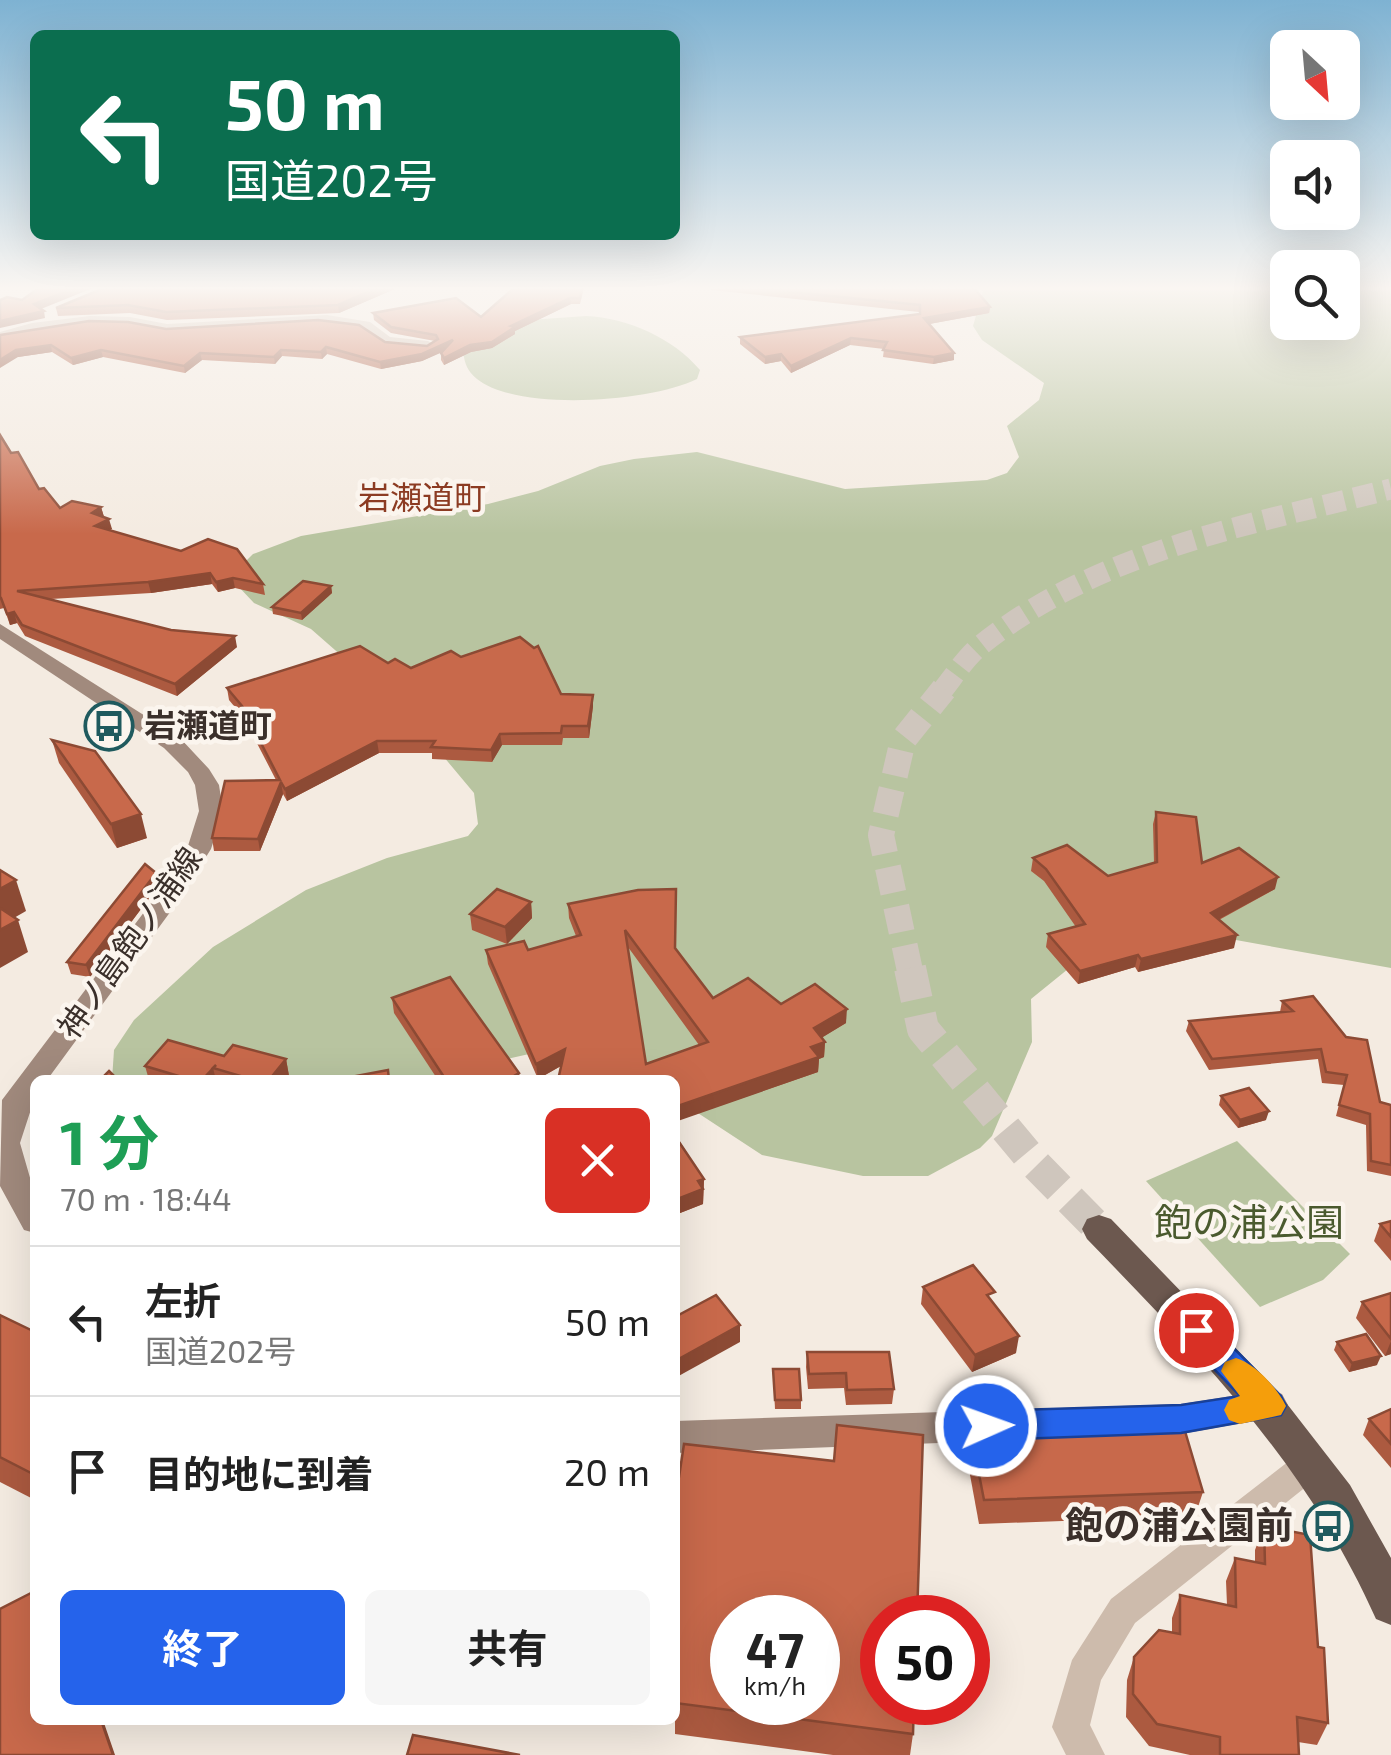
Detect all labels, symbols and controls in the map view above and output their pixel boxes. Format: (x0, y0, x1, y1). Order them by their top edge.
north arrow (1270, 30, 1360, 120)
map controls (1270, 30, 1360, 340)
text: 50 m (225, 60, 385, 144)
icon: left (60, 70, 190, 200)
button: sound (1270, 140, 1360, 230)
text: 国道202号 (225, 152, 438, 206)
button: search (1270, 250, 1360, 340)
district label: 岩瀬道町 (358, 477, 486, 515)
bus stop icon: 岩瀬道町 (83, 700, 135, 752)
place label: 岩瀬道町 (144, 705, 272, 743)
street label: 神ノ島飽ノ浦線 (49, 839, 208, 1045)
text: 1 分 (60, 1105, 159, 1177)
button: close (545, 1108, 650, 1213)
text: 70 m · 18:44 (60, 1179, 232, 1217)
park label: 飽の浦公園 (1154, 1198, 1344, 1244)
text: 左折 (145, 1277, 221, 1323)
pin (1154, 1288, 1239, 1373)
icon: left (60, 1294, 115, 1349)
text: 50 m (565, 1298, 650, 1344)
icon: arrive (1169, 1303, 1224, 1358)
text: 国道202号 (145, 1331, 296, 1369)
position arrow (934, 1374, 1038, 1478)
icon: arrive (60, 1444, 115, 1499)
text: 20 m (564, 1448, 650, 1494)
text: 目的地に到着 (145, 1450, 373, 1496)
bus stop icon: 飽の浦公園前 (1302, 1500, 1354, 1552)
place label: 飽の浦公園前 (1065, 1501, 1293, 1547)
button: 終了 (60, 1590, 345, 1705)
button: 共有 (365, 1590, 650, 1705)
speed limit sign: 50 (860, 1595, 990, 1725)
text: 47 (746, 1618, 804, 1678)
text: km/h (744, 1670, 806, 1700)

